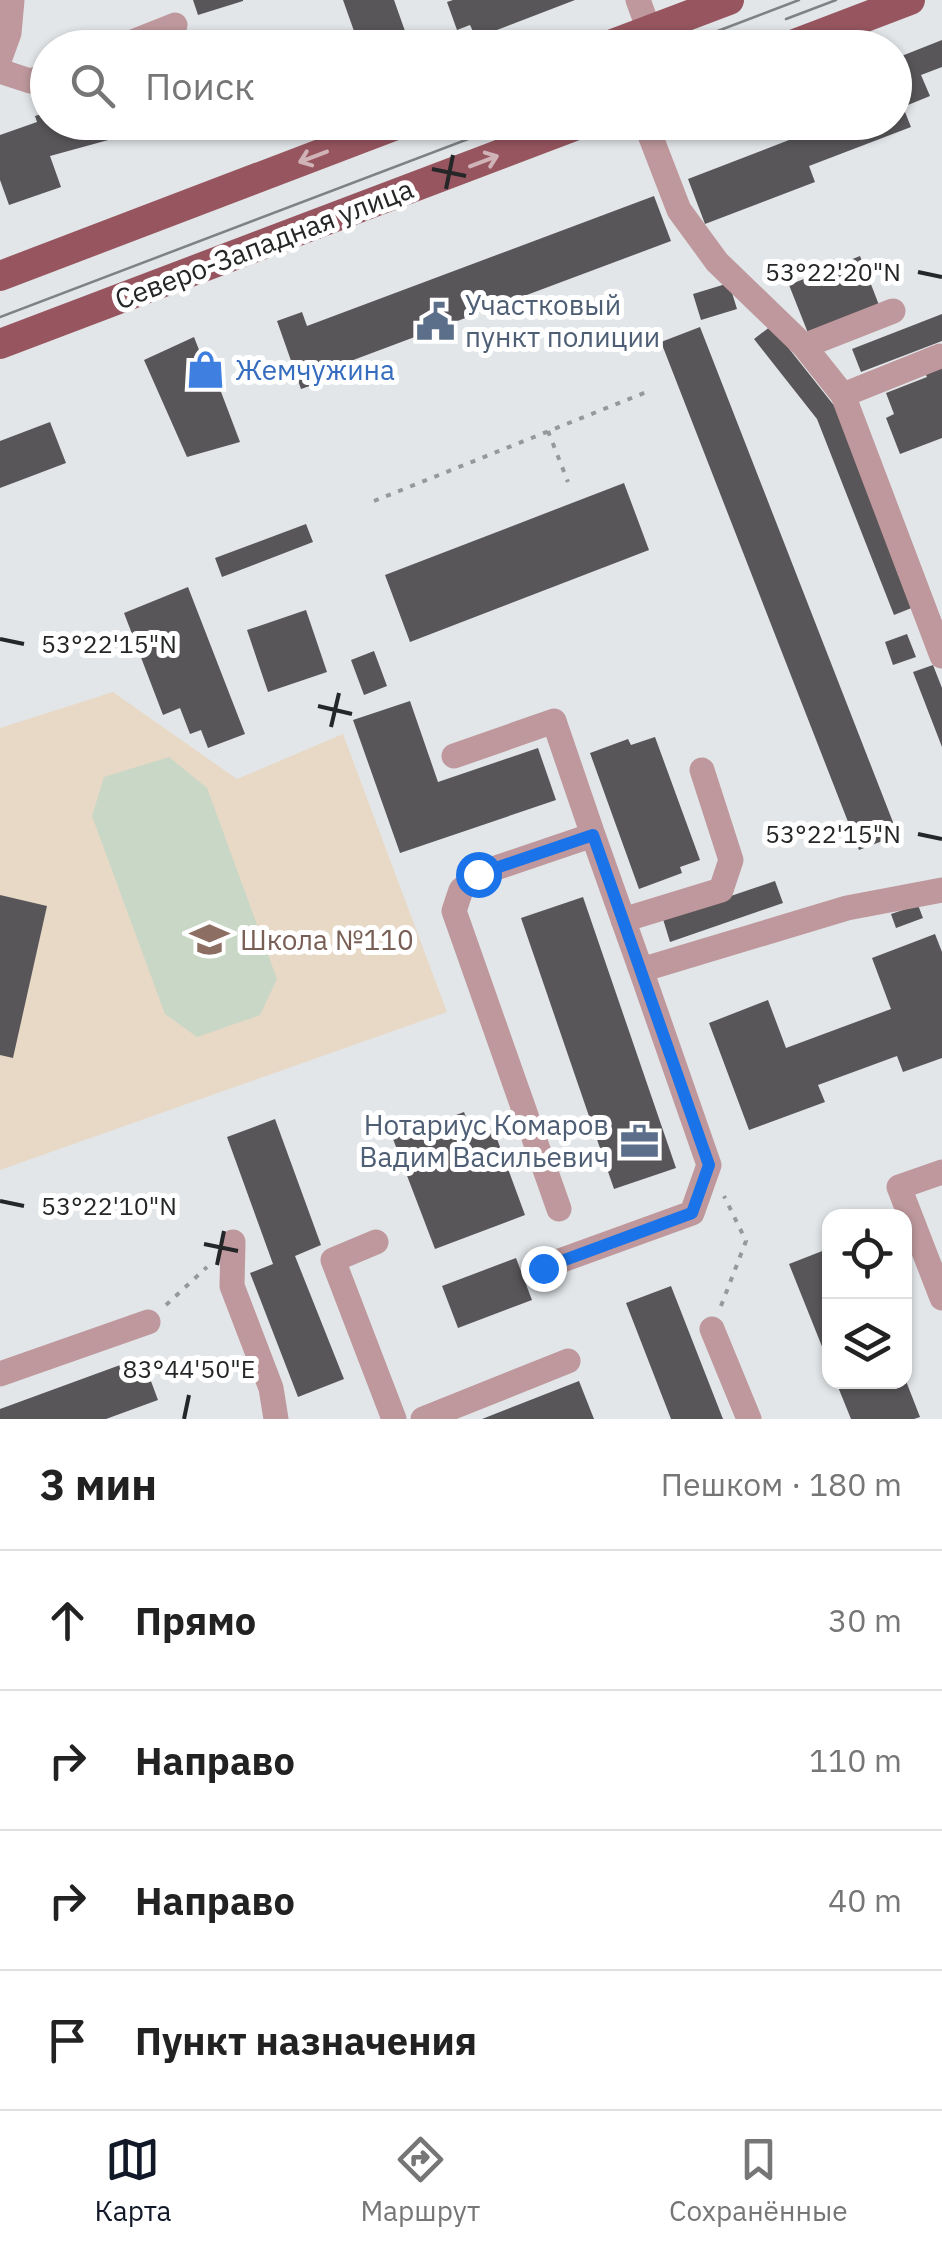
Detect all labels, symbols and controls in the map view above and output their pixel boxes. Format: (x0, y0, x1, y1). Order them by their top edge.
search box (30, 30, 912, 140)
icon: search (65, 58, 120, 113)
text: Поиск (145, 61, 255, 110)
one-way arrow (299, 149, 330, 167)
one-way arrow (468, 151, 499, 169)
street label: Северо-Западная улица (109, 169, 418, 318)
text: 53°22'20"N (765, 255, 901, 288)
place label: Участковый пункт полиции (465, 286, 660, 355)
public building icon: Участковый пункт полиции (414, 300, 456, 342)
shop icon: Жемчужина (184, 349, 226, 391)
place label: Жемчужина (235, 351, 395, 388)
text: 53°22'15"N (41, 627, 177, 660)
text: 53°22'15"N (765, 817, 901, 850)
route start (456, 852, 502, 898)
school or university icon: Школа №110 (189, 919, 231, 961)
place label: Школа №110 (240, 921, 414, 958)
place label: Нотариус Комаров Вадим Васильевич (359, 1106, 609, 1175)
office icon: Нотариус Комаров Вадим Васильевич (618, 1120, 660, 1162)
text: 53°22'10"N (41, 1189, 177, 1222)
map controls (822, 1209, 912, 1389)
button: locate (822, 1209, 912, 1299)
route end (521, 1246, 567, 1292)
button: layers (822, 1299, 912, 1389)
text: 83°44'50"E (123, 1352, 255, 1385)
text: 3 мин (40, 1457, 157, 1512)
text: Пешком · 180 m (661, 1463, 902, 1505)
icon: ahead (40, 1593, 95, 1648)
text: Прямо (135, 1596, 256, 1645)
text: 30 m (828, 1599, 902, 1641)
icon: right (40, 1733, 95, 1788)
text: Направо (135, 1736, 295, 1785)
text: 110 m (809, 1739, 902, 1781)
icon: right (40, 1873, 95, 1928)
text: Направо (135, 1876, 295, 1925)
text: 40 m (828, 1879, 902, 1921)
icon: arrive (40, 2013, 95, 2068)
text: Пункт назначения (135, 2016, 477, 2065)
tab: Карта (94, 2132, 172, 2229)
tab: Маршрут (360, 2132, 480, 2229)
tab: Сохранённые (669, 2132, 848, 2229)

